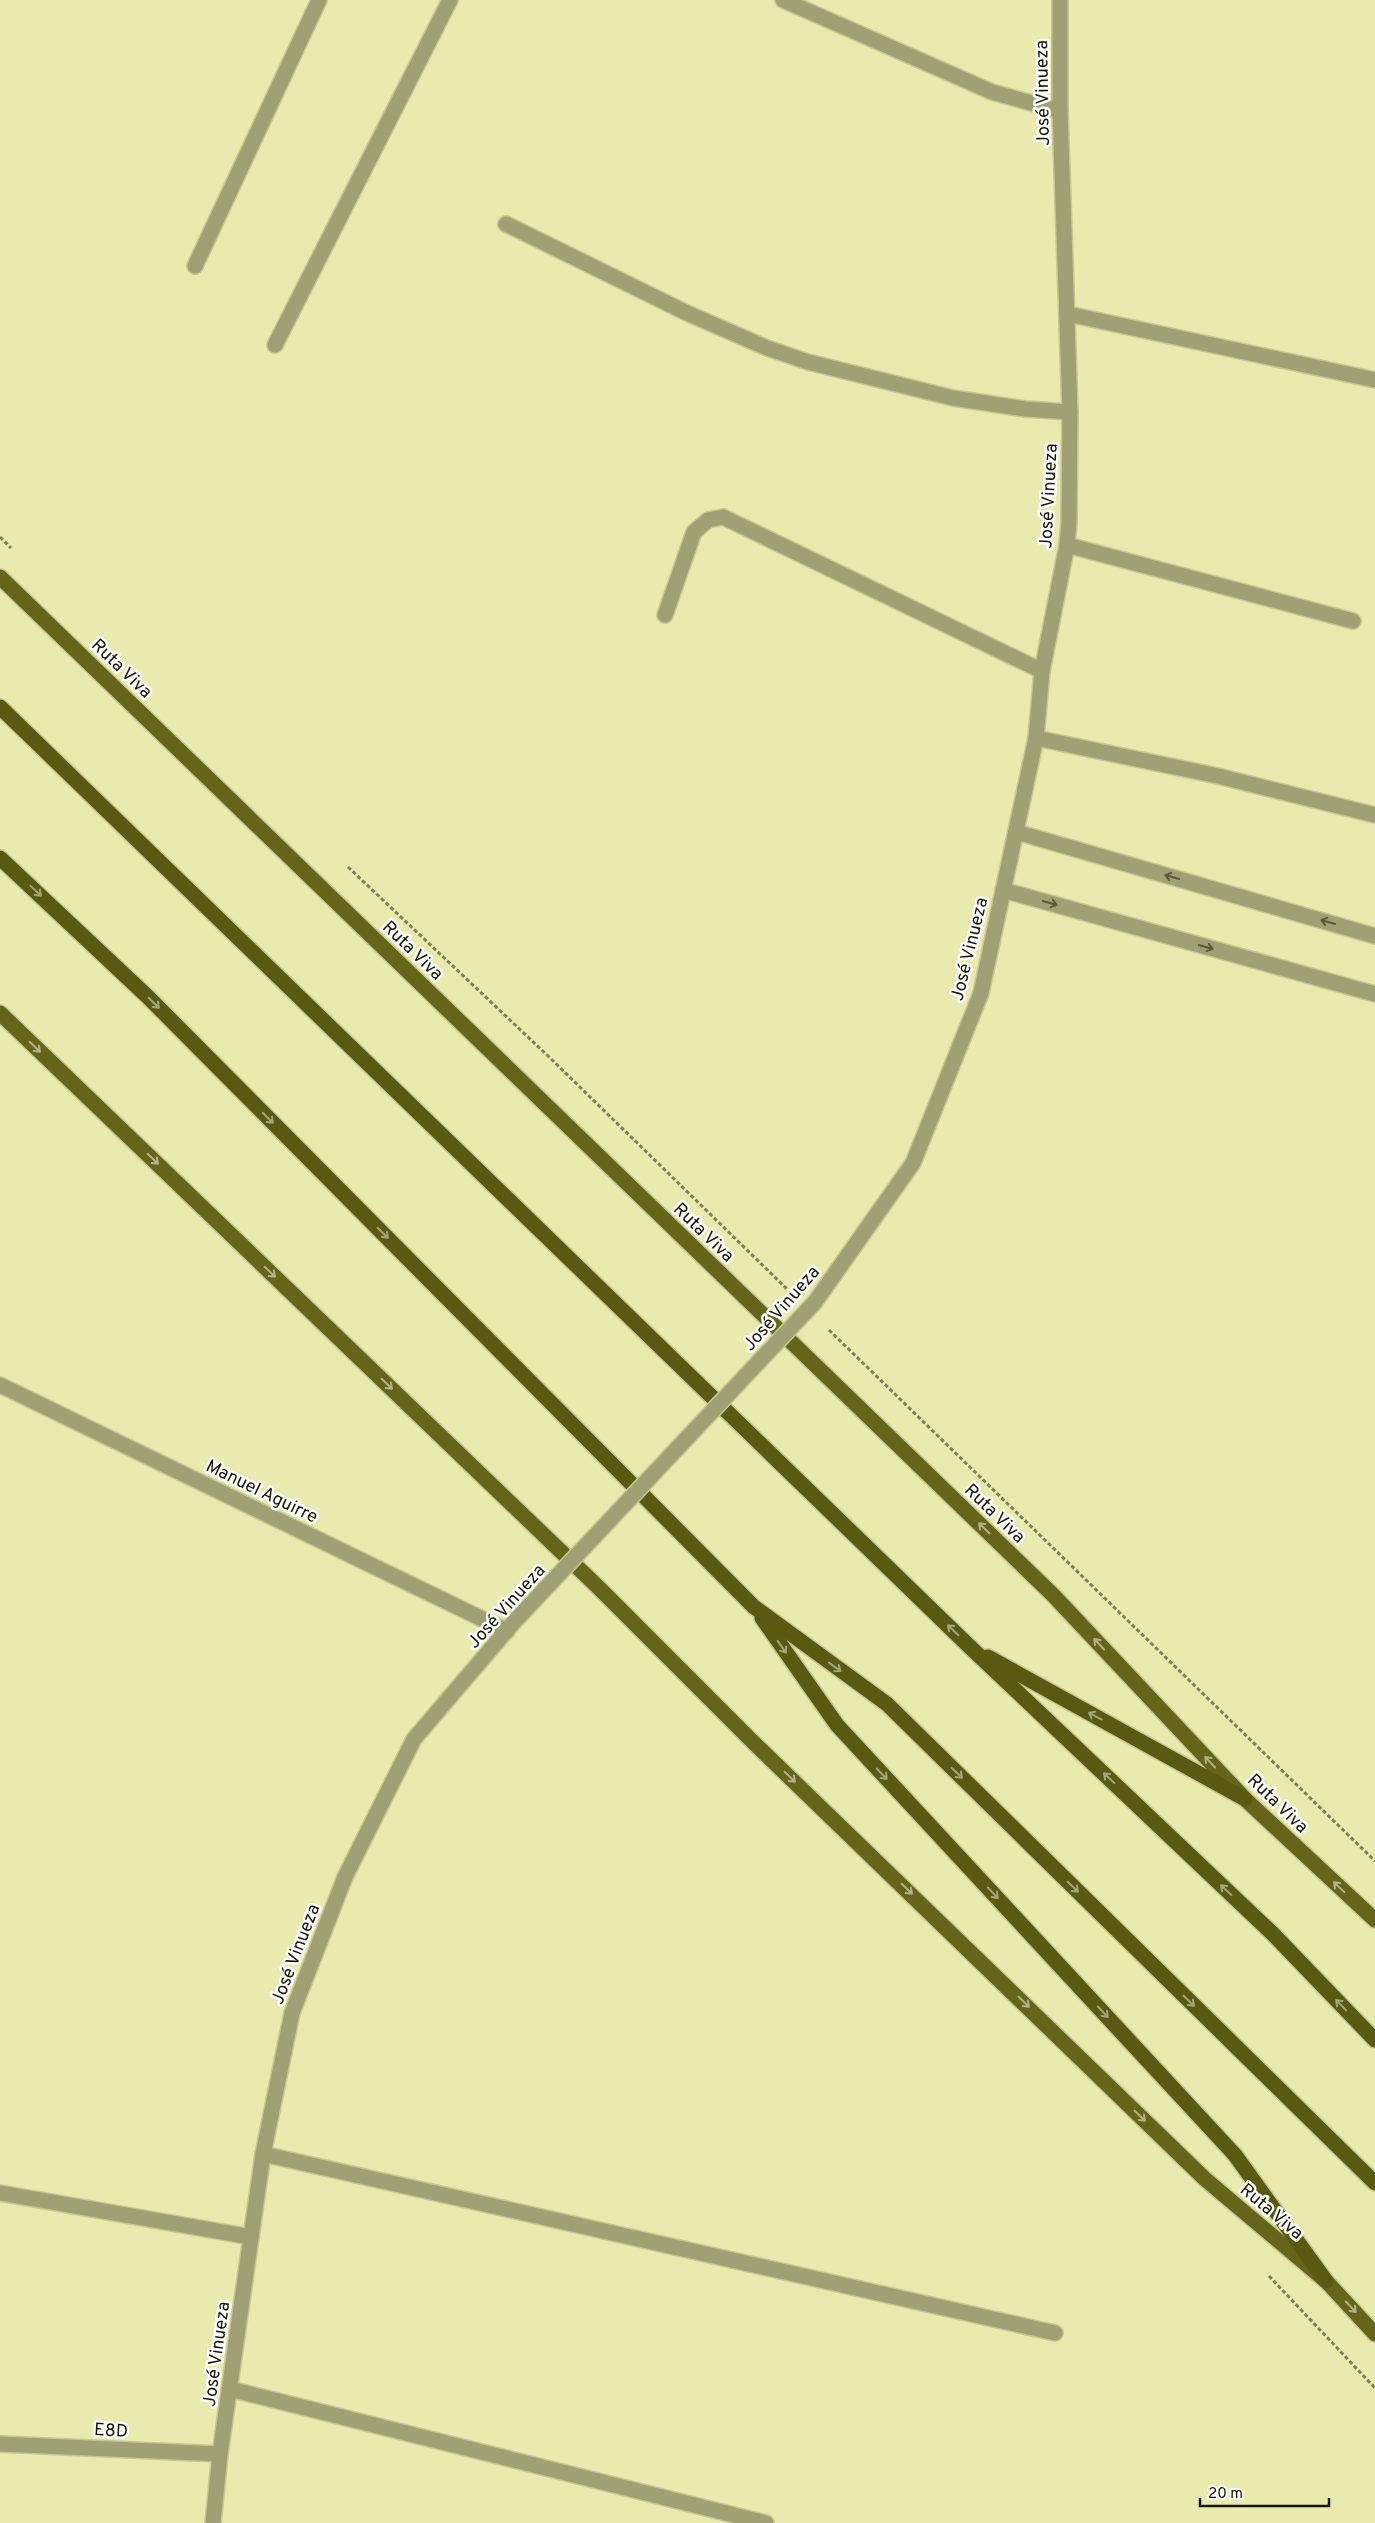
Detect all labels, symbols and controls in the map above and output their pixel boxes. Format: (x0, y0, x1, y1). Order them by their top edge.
street label: José Vinueza (1031, 40, 1056, 146)
street label: José Vinueza (1035, 443, 1064, 549)
street label: Ruta Viva (86, 634, 156, 704)
one-way arrow (1164, 872, 1180, 882)
one-way arrow (29, 885, 42, 897)
street label: José Vinueza (947, 895, 994, 1003)
one-way arrow (1041, 899, 1057, 909)
street label: Ruta Viva (377, 916, 447, 986)
one-way arrow (1321, 917, 1337, 927)
one-way arrow (1198, 943, 1214, 953)
one-way arrow (148, 996, 160, 1009)
one-way arrow (29, 1041, 42, 1053)
one-way arrow (262, 1112, 274, 1124)
one-way arrow (146, 1153, 158, 1165)
street label: Ruta Viva (668, 1198, 738, 1268)
one-way arrow (377, 1227, 389, 1239)
street label: José Vinueza (739, 1262, 825, 1356)
one-way arrow (263, 1266, 276, 1278)
one-way arrow (381, 1378, 393, 1390)
street label: Manuel Aguirre (202, 1455, 321, 1529)
street label: Ruta Viva (959, 1479, 1029, 1549)
one-way arrow (978, 1522, 990, 1534)
street label: José Vinueza (463, 1560, 551, 1654)
one-way arrow (947, 1624, 959, 1636)
one-way arrow (1093, 1637, 1105, 1650)
one-way arrow (777, 1640, 787, 1654)
one-way arrow (828, 1661, 841, 1672)
one-way arrow (1088, 1711, 1103, 1721)
one-way arrow (1204, 1755, 1216, 1768)
one-way arrow (876, 1767, 888, 1780)
one-way arrow (951, 1767, 963, 1779)
street label: Ruta Viva (1242, 1769, 1312, 1839)
one-way arrow (783, 1771, 796, 1783)
one-way arrow (1102, 1772, 1115, 1784)
one-way arrow (1067, 1881, 1080, 1893)
one-way arrow (1333, 1881, 1346, 1893)
one-way arrow (901, 1883, 913, 1895)
one-way arrow (1220, 1884, 1233, 1896)
one-way arrow (987, 1887, 999, 1900)
street label: José Vinueza (267, 1901, 326, 2008)
one-way arrow (1183, 1995, 1196, 2007)
one-way arrow (1018, 1996, 1030, 2008)
one-way arrow (1335, 1999, 1347, 2011)
one-way arrow (1097, 2006, 1109, 2019)
one-way arrow (1134, 2110, 1147, 2122)
street label: Ruta Viva (1235, 2179, 1308, 2245)
street label: José Vinueza (199, 2300, 236, 2408)
one-way arrow (1345, 2301, 1357, 2314)
street label: E8D (93, 2419, 128, 2444)
scale bar (1200, 2476, 1329, 2508)
text: 20 m (1208, 2485, 1243, 2504)

